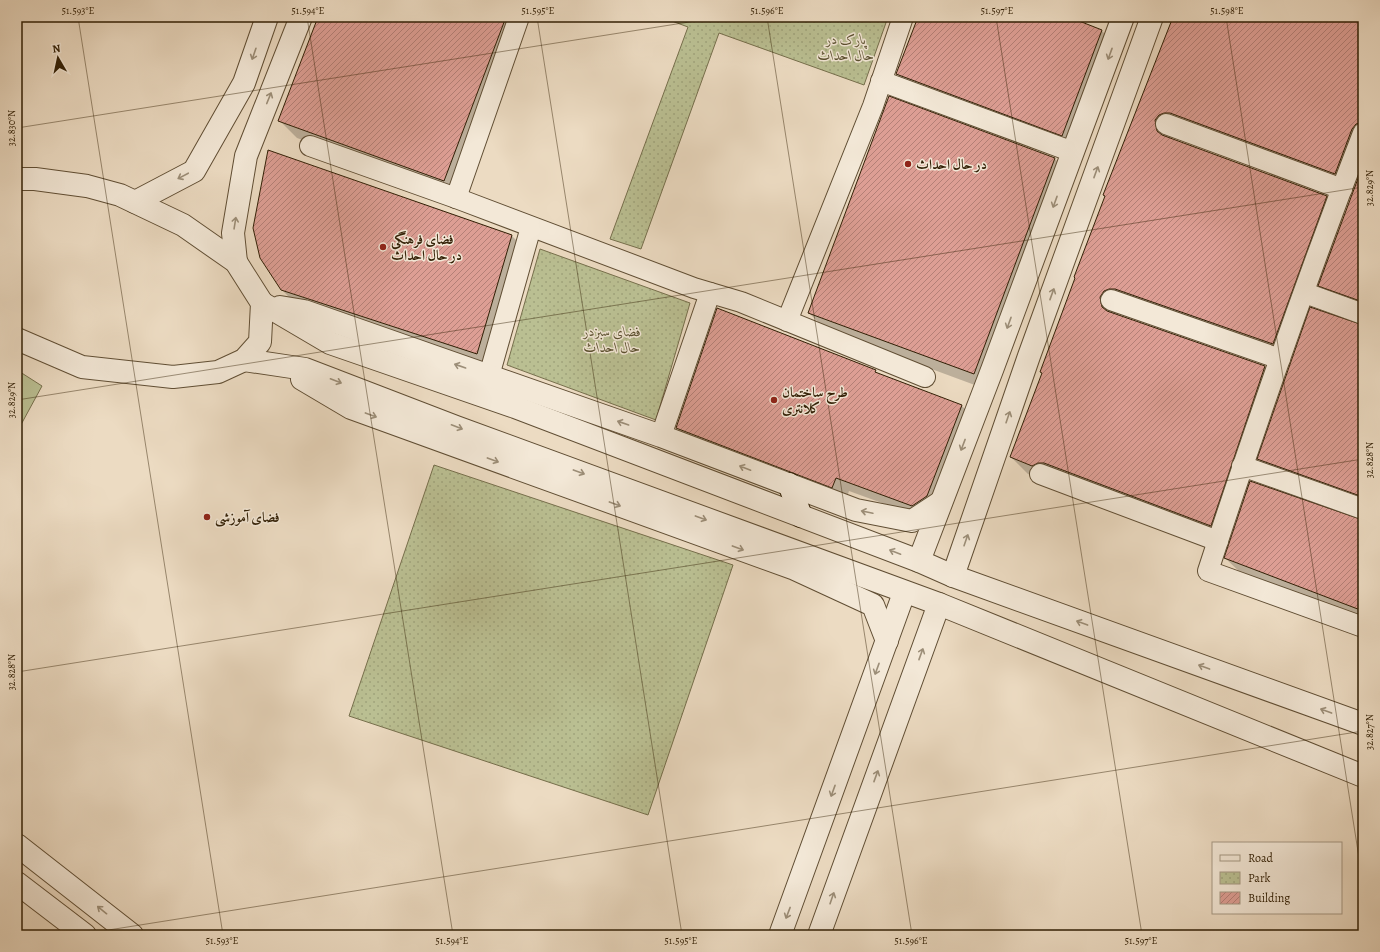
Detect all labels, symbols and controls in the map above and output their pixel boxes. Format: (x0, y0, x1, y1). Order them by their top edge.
text: 51.593°E (62, 4, 94, 17)
text: 51.594°E (291, 4, 325, 17)
text: 51.595°E (522, 4, 555, 17)
text: 51.596°E (750, 4, 784, 17)
text: 51.597°E (981, 4, 1013, 17)
text: 51.598°E (1210, 4, 1244, 17)
park label: پارک در حال احداث (818, 30, 874, 65)
north arrow (38, 38, 78, 78)
text: N (51, 41, 62, 57)
one-way arrow (250, 47, 257, 60)
one-way arrow (1105, 47, 1113, 59)
one-way arrow (266, 93, 273, 105)
text: 32.830°N (5, 110, 18, 146)
place label: در حال احداث (916, 155, 987, 174)
marker: در حال احداث (903, 159, 913, 169)
one-way arrow (1093, 167, 1101, 179)
text: 32.829°N (1363, 170, 1376, 206)
one-way arrow (177, 173, 189, 181)
one-way arrow (1050, 195, 1058, 207)
one-way arrow (231, 217, 239, 230)
place label: فضای فرهنگی در حال احداث (391, 230, 462, 265)
marker: فضای فرهنگی در حال احداث (378, 242, 388, 252)
one-way arrow (1048, 289, 1056, 301)
one-way arrow (1005, 317, 1013, 329)
park label: فضای سبزدر حال احداث (582, 322, 641, 357)
one-way arrow (454, 362, 467, 369)
one-way arrow (329, 378, 341, 386)
text: 32.829°N (5, 382, 18, 418)
place label: طرح ساختمان کلانتری (782, 383, 848, 418)
marker: طرح ساختمان کلانتری (769, 395, 779, 405)
one-way arrow (1005, 410, 1012, 423)
one-way arrow (365, 412, 377, 420)
one-way arrow (617, 418, 629, 426)
one-way arrow (451, 424, 463, 432)
one-way arrow (959, 439, 967, 451)
text: 32.828°N (1363, 442, 1376, 478)
one-way arrow (487, 456, 499, 464)
one-way arrow (739, 463, 751, 471)
one-way arrow (573, 469, 585, 477)
one-way arrow (609, 501, 622, 508)
one-way arrow (861, 507, 874, 515)
place label: فضای آموزشی (215, 508, 280, 527)
marker: فضای آموزشی (202, 512, 212, 522)
one-way arrow (695, 514, 707, 522)
one-way arrow (962, 534, 970, 546)
one-way arrow (731, 545, 743, 553)
one-way arrow (889, 547, 901, 555)
one-way arrow (1075, 619, 1088, 626)
one-way arrow (917, 648, 925, 660)
text: 32.828°N (5, 654, 18, 690)
one-way arrow (872, 663, 880, 675)
one-way arrow (1198, 663, 1211, 670)
one-way arrow (1320, 707, 1333, 714)
text: 32.827°N (1363, 714, 1376, 750)
one-way arrow (872, 770, 880, 782)
one-way arrow (828, 785, 836, 797)
legend (1212, 842, 1342, 914)
text: Road (1248, 850, 1274, 866)
text: Park (1248, 870, 1271, 886)
text: Building (1248, 890, 1290, 906)
one-way arrow (828, 893, 836, 905)
one-way arrow (97, 906, 108, 915)
one-way arrow (783, 907, 791, 919)
text: 51.593°E (206, 934, 238, 947)
text: 51.594°E (435, 934, 469, 947)
text: 51.595°E (665, 934, 698, 947)
text: 51.596°E (894, 934, 928, 947)
text: 51.597°E (1125, 934, 1157, 947)

